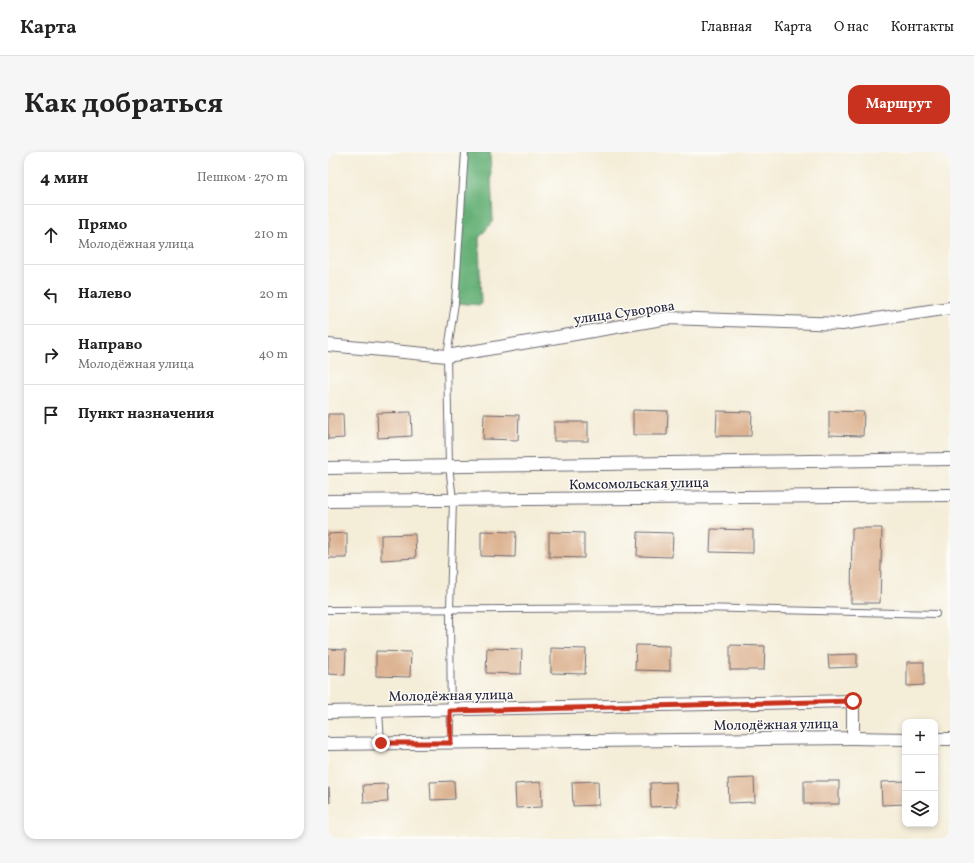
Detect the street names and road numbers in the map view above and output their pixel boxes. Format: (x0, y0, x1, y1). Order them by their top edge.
street label: улица Суворова (572, 297, 676, 330)
street label: Комсомольская улица (569, 474, 709, 495)
street label: Молодёжная улица (388, 686, 514, 707)
street label: Молодёжная улица (713, 715, 839, 736)

